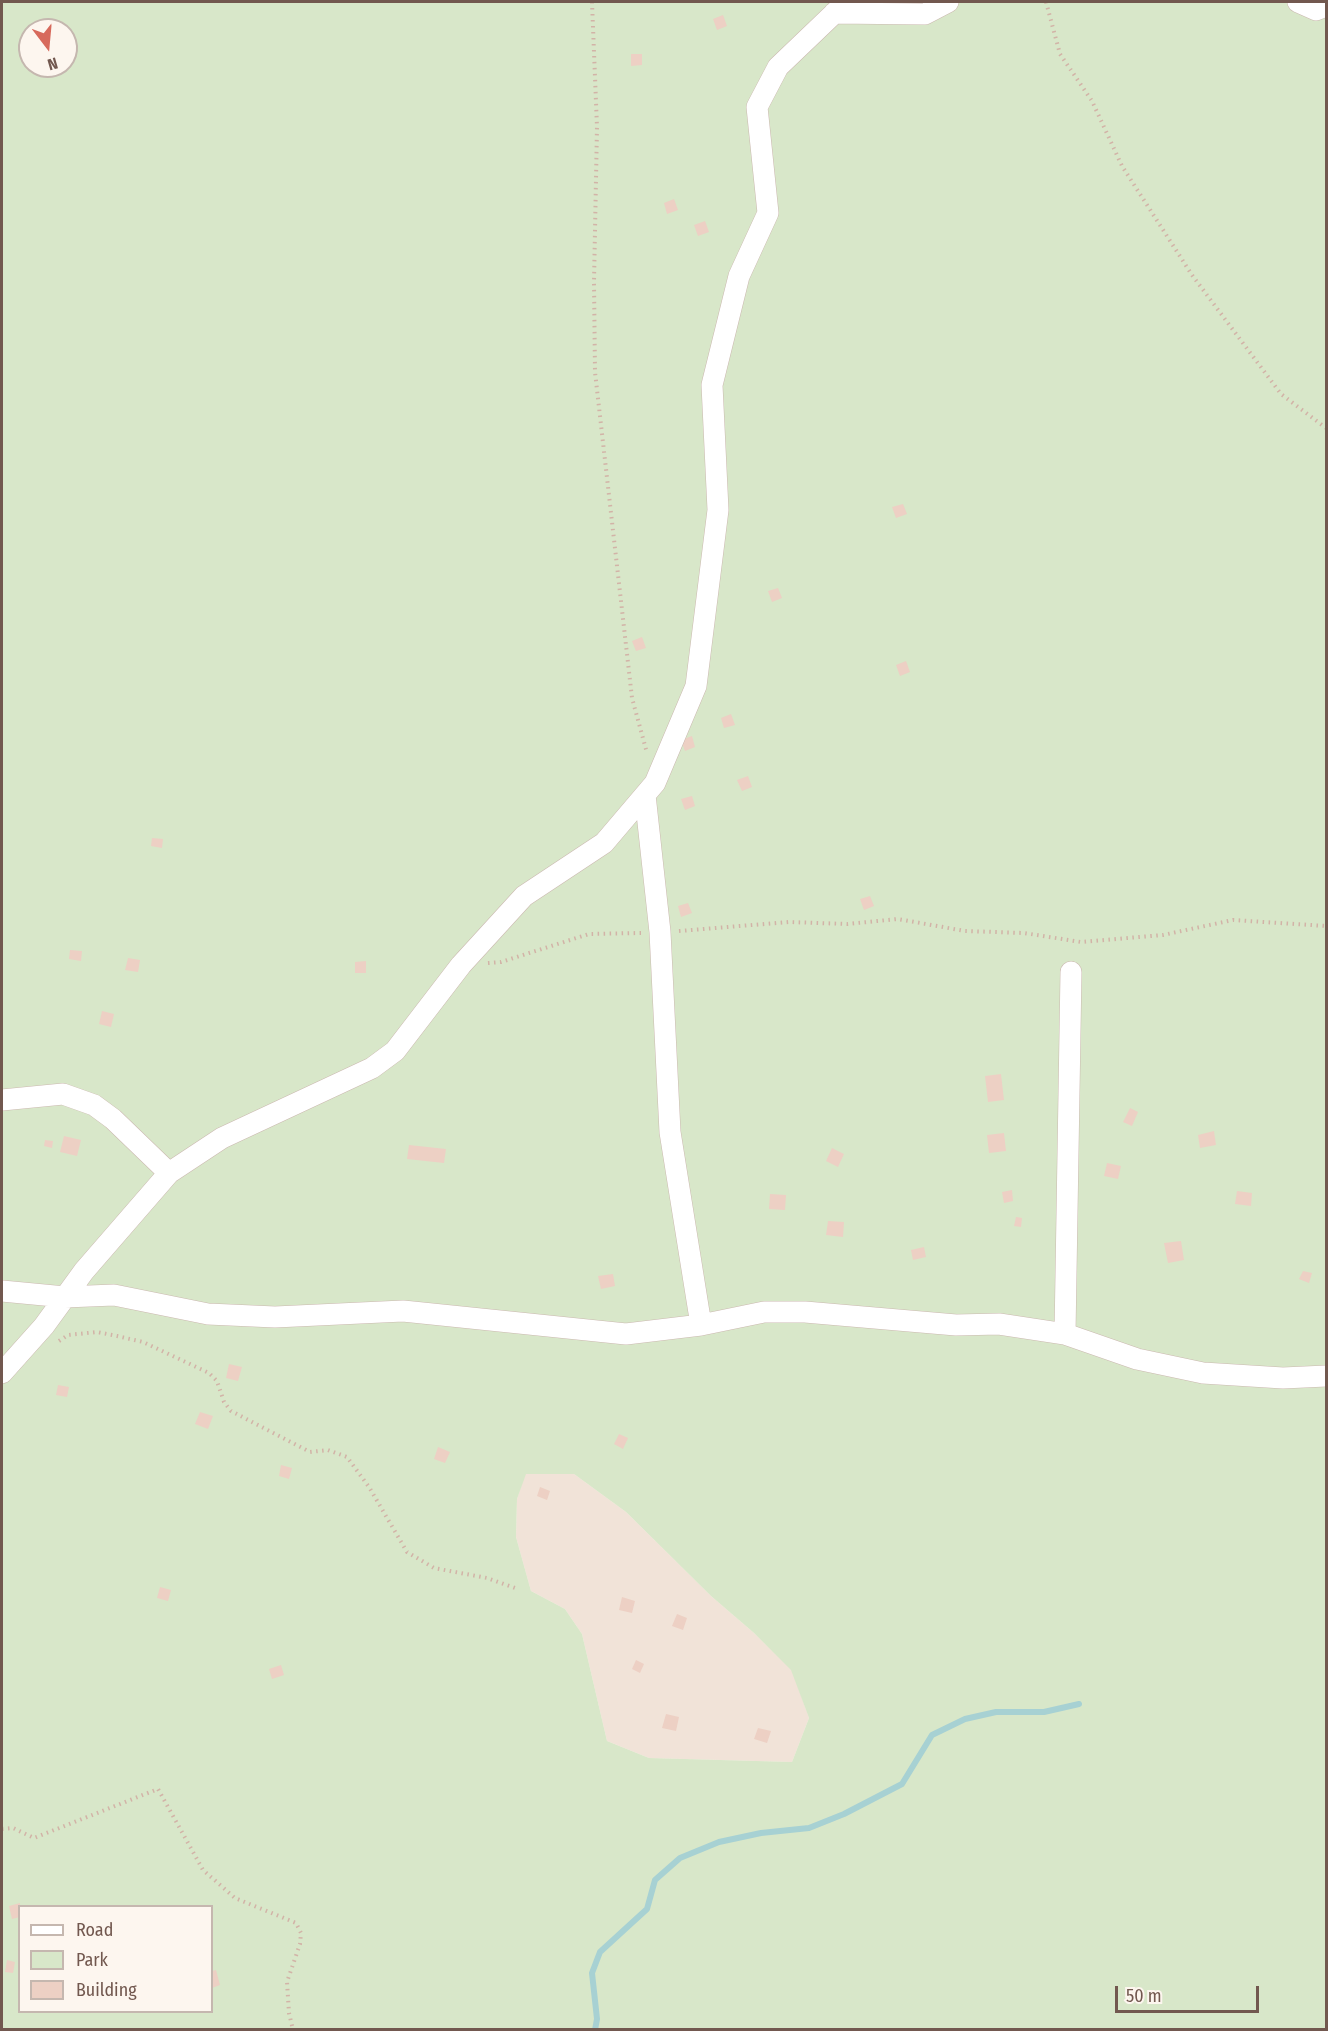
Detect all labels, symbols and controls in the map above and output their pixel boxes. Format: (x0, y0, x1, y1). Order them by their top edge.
north arrow (18, 18, 78, 78)
text: N (45, 53, 60, 74)
legend (18, 1905, 213, 2013)
text: Road (76, 1919, 113, 1941)
text: Park (76, 1949, 108, 1971)
scale bar (1118, 1974, 1262, 2012)
text: Building (76, 1979, 137, 2001)
text: 50 m (1126, 1985, 1162, 2007)

